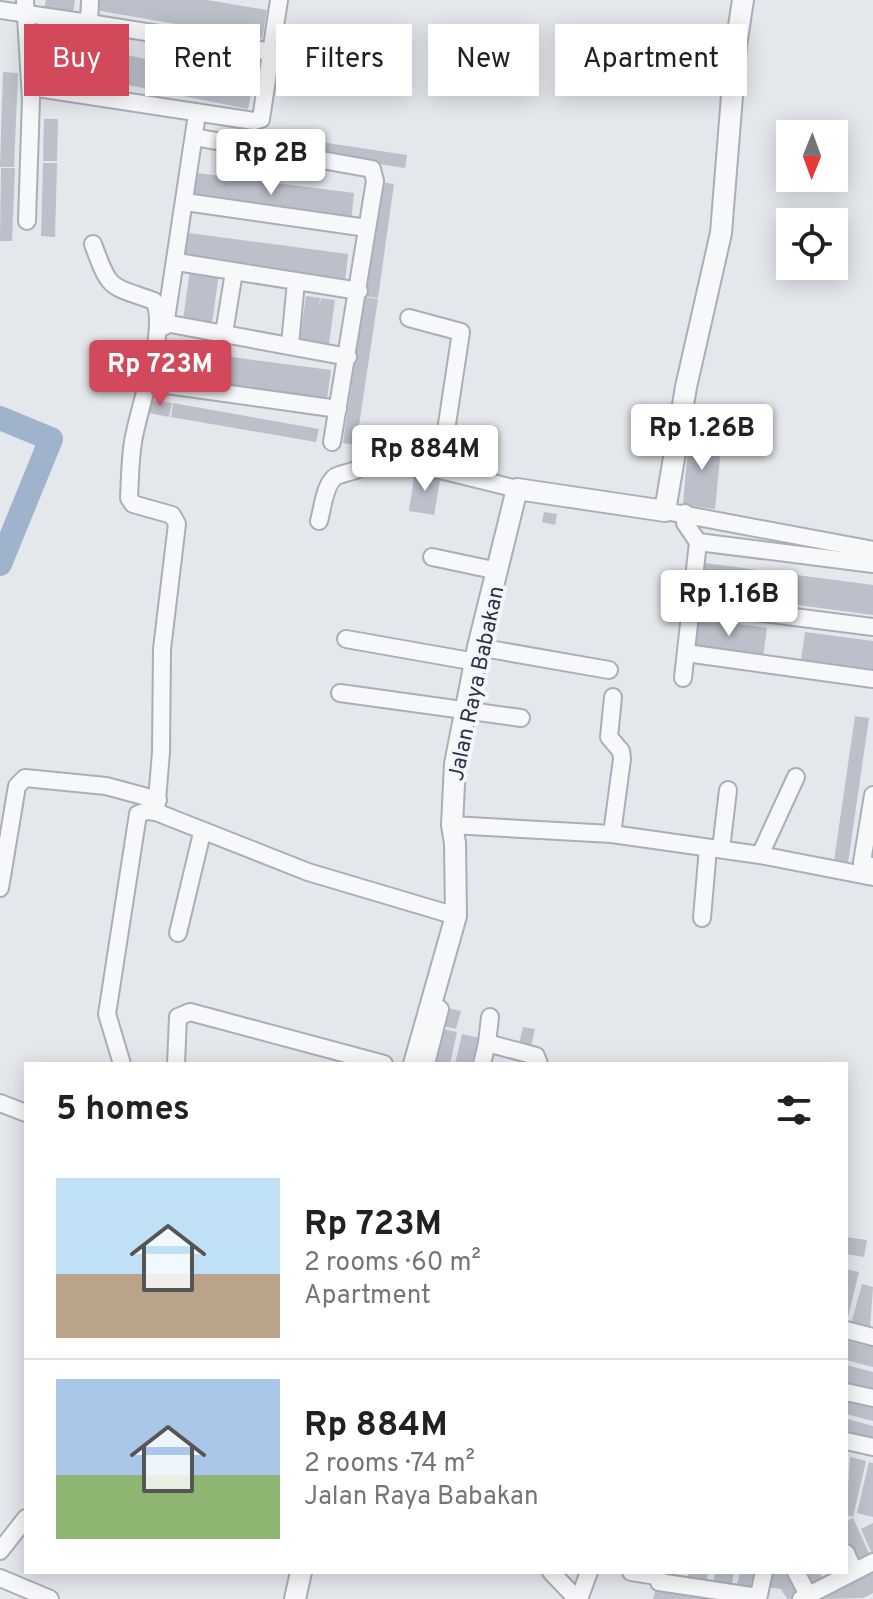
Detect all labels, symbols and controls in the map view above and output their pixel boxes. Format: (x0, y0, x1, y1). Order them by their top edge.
chip: Buy (24, 24, 129, 96)
chip: Rent (145, 24, 260, 96)
chip: Filters (276, 24, 412, 96)
chip: New (428, 24, 539, 96)
chip: Apartment (555, 24, 747, 96)
north arrow (776, 120, 848, 192)
map controls (776, 120, 848, 280)
pin: Rp 2B (215, 129, 327, 197)
text: Rp 2B (234, 138, 308, 171)
button: locate (776, 208, 848, 280)
pin: Rp 723M (86, 340, 234, 408)
text: Rp 723M (107, 349, 213, 382)
pin: Rp 1.26B (619, 404, 785, 472)
text: Rp 1.26B (649, 413, 755, 446)
pin: Rp 884M (351, 425, 499, 493)
text: Rp 884M (370, 434, 480, 467)
pin: Rp 1.16B (646, 570, 812, 638)
text: Rp 1.16B (679, 579, 779, 612)
street label: Jalan Raya Babakan (444, 584, 511, 783)
icon: filters (772, 1088, 816, 1132)
text: 5 homes (56, 1089, 190, 1132)
text: Rp 723M (304, 1204, 442, 1247)
icon: home (120, 1210, 216, 1306)
text: 2 rooms · 60 m² (304, 1247, 481, 1280)
text: Apartment (304, 1280, 431, 1313)
text: Rp 884M (304, 1405, 448, 1448)
icon: home (120, 1411, 216, 1507)
text: 2 rooms · 74 m² (304, 1448, 475, 1481)
text: Jalan Raya Babakan (304, 1481, 539, 1514)

